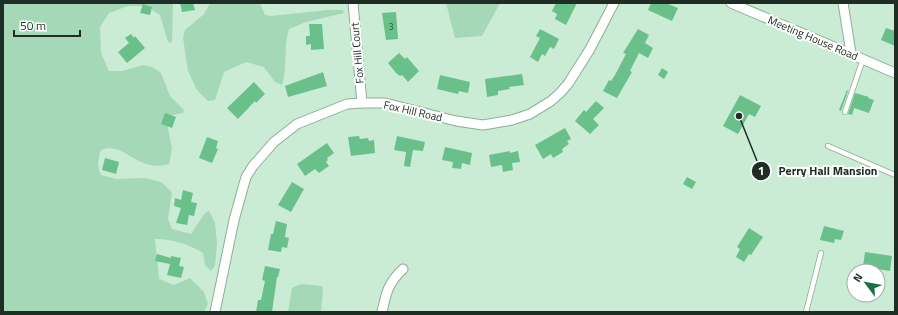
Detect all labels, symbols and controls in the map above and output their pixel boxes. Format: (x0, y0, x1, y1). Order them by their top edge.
scale bar (14, 12, 80, 38)
street label: Meeting House Road (765, 12, 861, 64)
text: 50 m (20, 16, 46, 35)
house number: 3 (388, 20, 394, 33)
street label: Fox Hill Court (346, 22, 368, 84)
street label: Fox Hill Road (382, 96, 444, 126)
callout: Perry Hall Mansion (751, 159, 886, 183)
text: 1 (758, 161, 764, 180)
text: Perry Hall Mansion (779, 161, 877, 180)
north arrow (846, 263, 886, 303)
text: N (849, 270, 866, 285)

